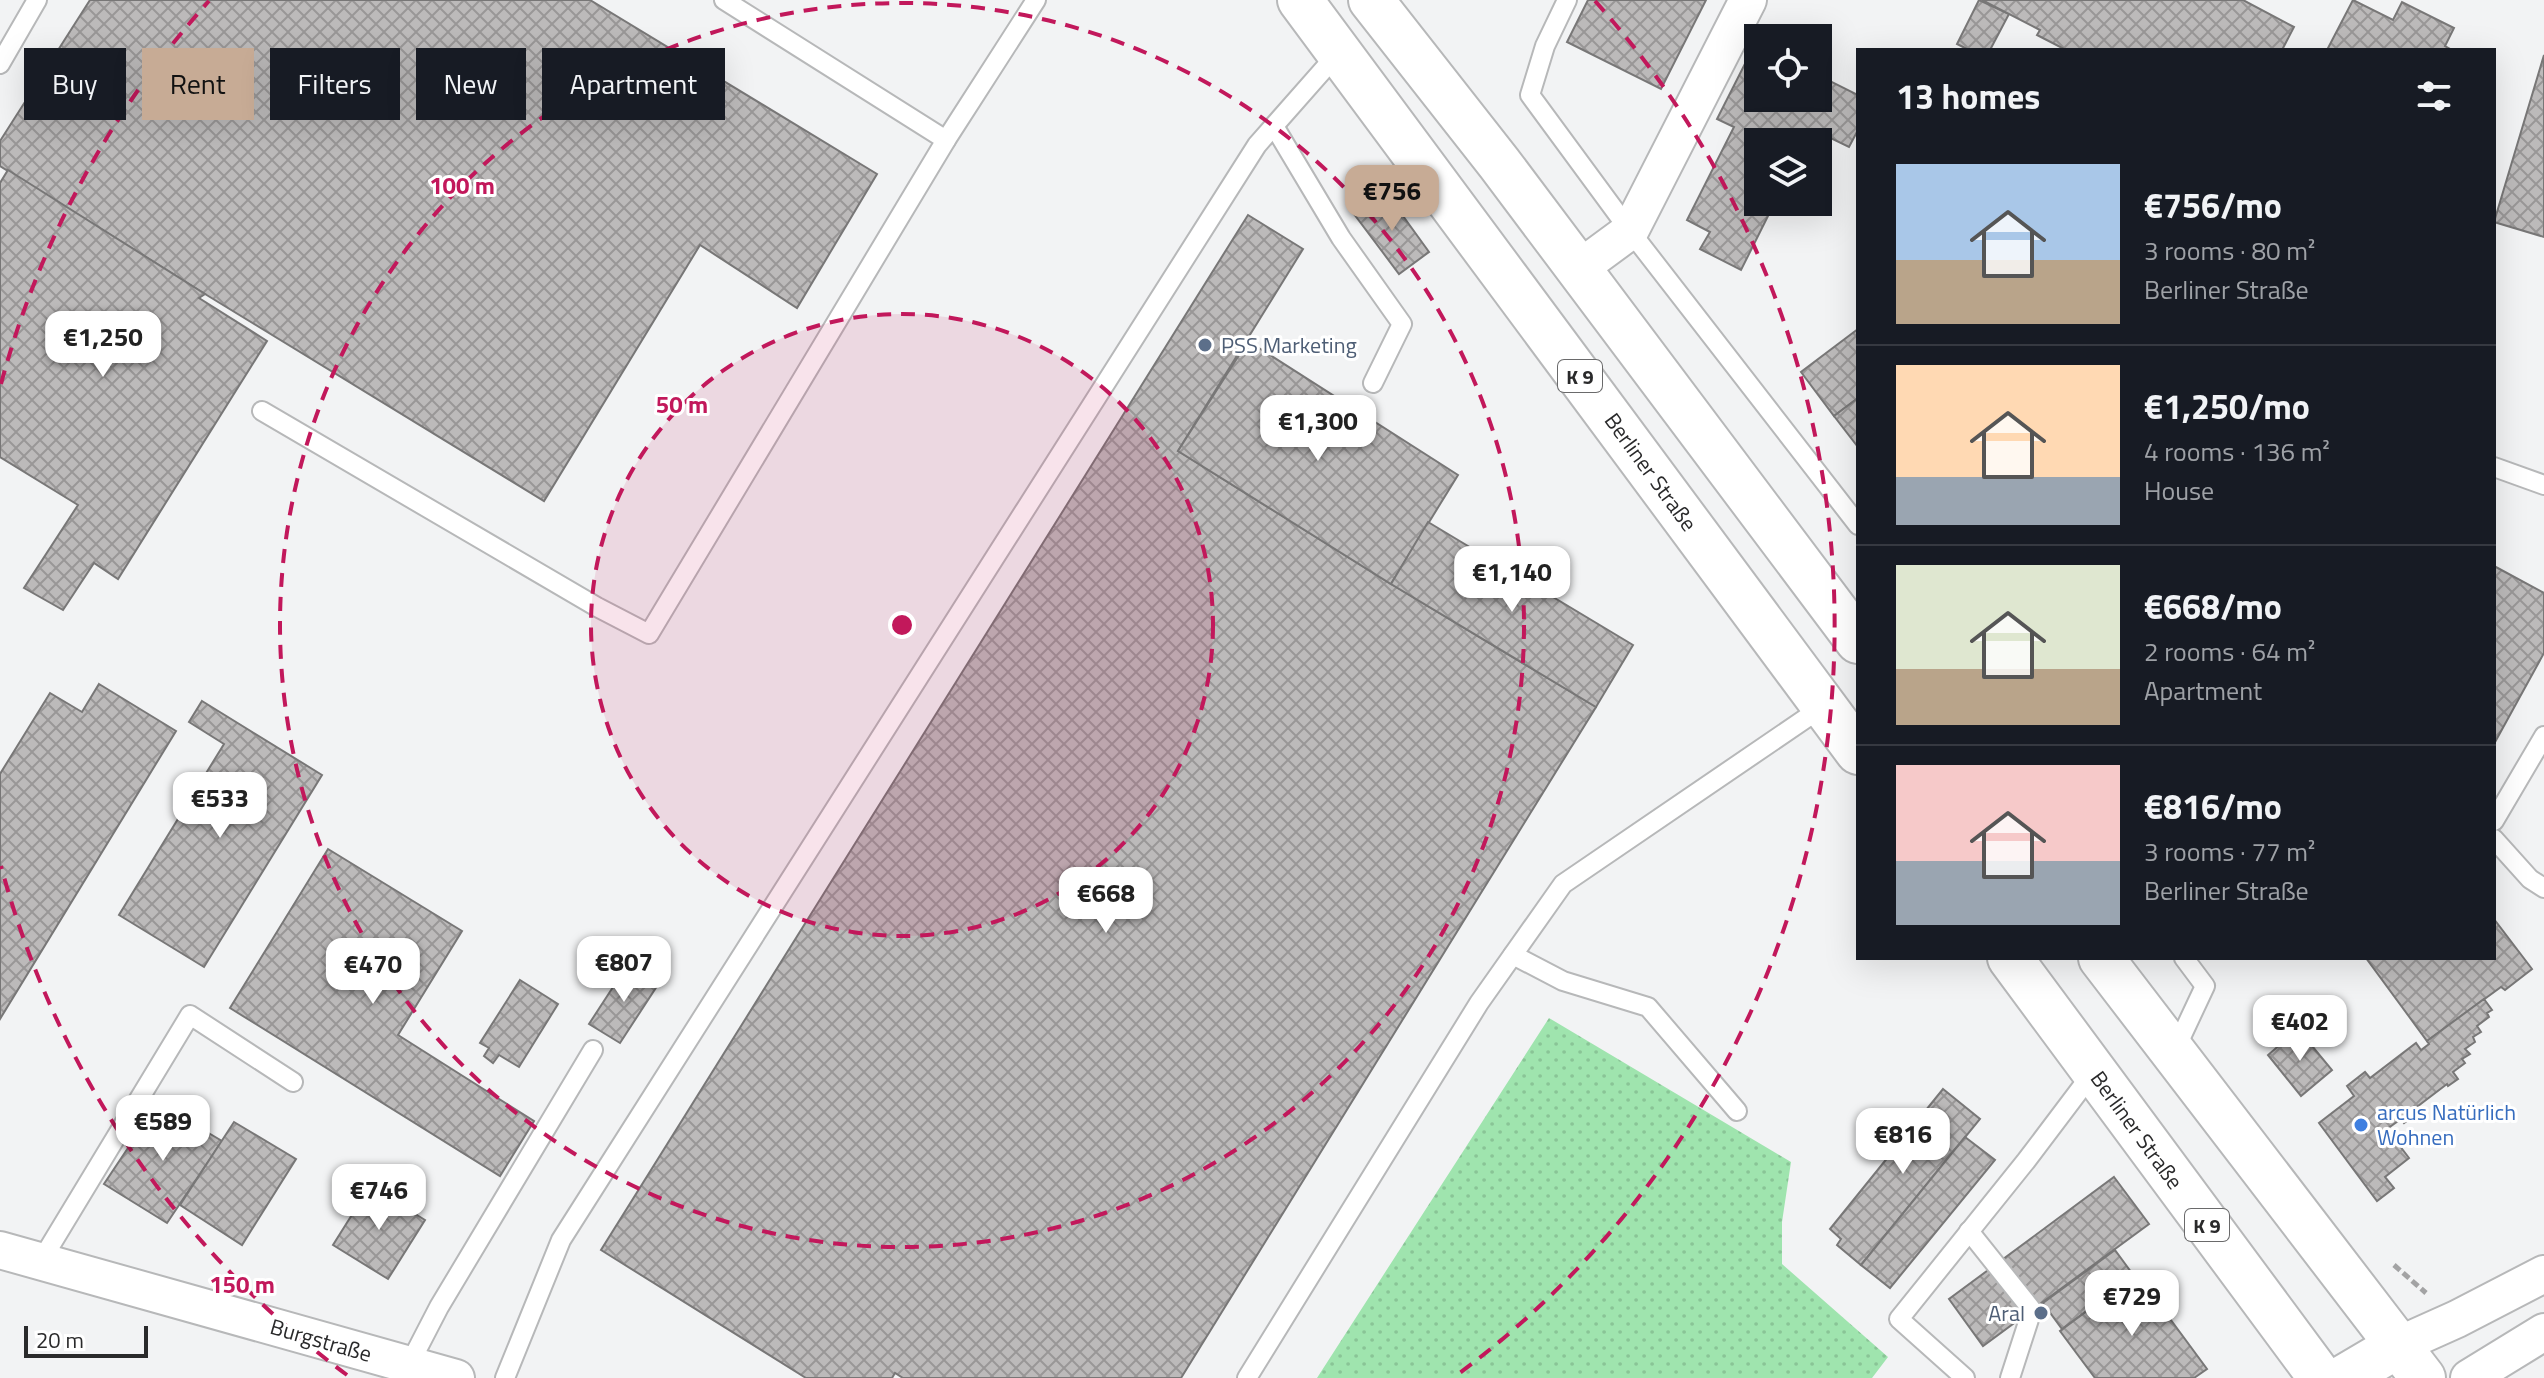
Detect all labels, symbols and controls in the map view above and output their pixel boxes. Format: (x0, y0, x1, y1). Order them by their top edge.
map controls (1744, 24, 1832, 216)
button: locate (1744, 24, 1832, 112)
chip: Buy (24, 48, 126, 120)
chip: Rent (142, 48, 254, 120)
chip: Filters (270, 48, 400, 120)
chip: New (416, 48, 526, 120)
chip: Apartment (542, 48, 725, 120)
text: 13 homes (1896, 70, 2040, 122)
icon: filters (2412, 74, 2456, 118)
button: layers (1744, 128, 1832, 216)
pin: €756 (1345, 165, 1439, 233)
text: 100 m (429, 167, 495, 203)
text: €756 (1363, 171, 1421, 210)
text: €756/mo (2144, 179, 2282, 231)
icon: home (1960, 196, 2056, 292)
text: 3 rooms · 80 m² (2144, 231, 2315, 270)
text: Berliner Straße (2144, 270, 2309, 309)
pin: €1,250 (38, 311, 168, 379)
text: €1,250 (63, 317, 143, 356)
place label: PSS Marketing (1221, 328, 1357, 362)
marker: PSS Marketing (1196, 336, 1214, 354)
road number: K 9 (1558, 360, 1602, 392)
text: €1,250/mo (2144, 380, 2310, 432)
text: 50 m (656, 386, 708, 422)
pin: €1,300 (1253, 395, 1383, 463)
icon: home (1960, 397, 2056, 493)
text: €1,300 (1278, 401, 1358, 440)
street label: Berliner Straße (1596, 406, 1706, 538)
text: 4 rooms · 136 m² (2144, 432, 2330, 471)
text: House (2144, 471, 2214, 510)
pin: €1,140 (1447, 546, 1577, 614)
text: €1,140 (1472, 552, 1552, 591)
text: €668/mo (2144, 580, 2282, 632)
icon: home (1960, 597, 2056, 693)
centre of rings (888, 611, 916, 639)
text: 2 rooms · 64 m² (2144, 632, 2315, 671)
text: Apartment (2144, 671, 2262, 710)
pin: €533 (173, 772, 267, 840)
text: €533 (191, 778, 249, 817)
text: €816/mo (2144, 780, 2282, 832)
icon: home (1960, 797, 2056, 893)
text: 3 rooms · 77 m² (2144, 832, 2315, 871)
pin: €668 (1059, 867, 1153, 935)
text: Berliner Straße (2144, 871, 2309, 910)
text: €668 (1077, 873, 1135, 912)
pin: €807 (577, 936, 671, 1004)
pin: €470 (326, 938, 420, 1006)
text: €807 (595, 942, 653, 981)
text: €470 (344, 944, 402, 983)
pin: €402 (2253, 995, 2347, 1063)
text: €402 (2271, 1001, 2329, 1040)
street label: Berliner Straße (2082, 1064, 2192, 1196)
pin: €589 (116, 1095, 210, 1163)
place label: arcus Natürlich Wohnen (2377, 1095, 2516, 1154)
text: €589 (134, 1101, 192, 1140)
pin: €816 (1856, 1108, 1950, 1176)
text: €816 (1874, 1114, 1932, 1153)
marker: arcus Natürlich Wohnen (2352, 1116, 2370, 1134)
pin: €746 (332, 1164, 426, 1232)
text: €746 (350, 1170, 408, 1209)
road number: K 9 (2185, 1209, 2229, 1241)
text: 150 m (209, 1266, 275, 1302)
pin: €729 (2085, 1270, 2179, 1338)
text: €729 (2103, 1276, 2161, 1315)
place label: Aral (1988, 1296, 2025, 1330)
marker: Aral (2032, 1304, 2050, 1322)
street label: Burgstraße (266, 1309, 376, 1371)
scale bar (24, 1322, 148, 1358)
text: 20 m (36, 1323, 84, 1357)

